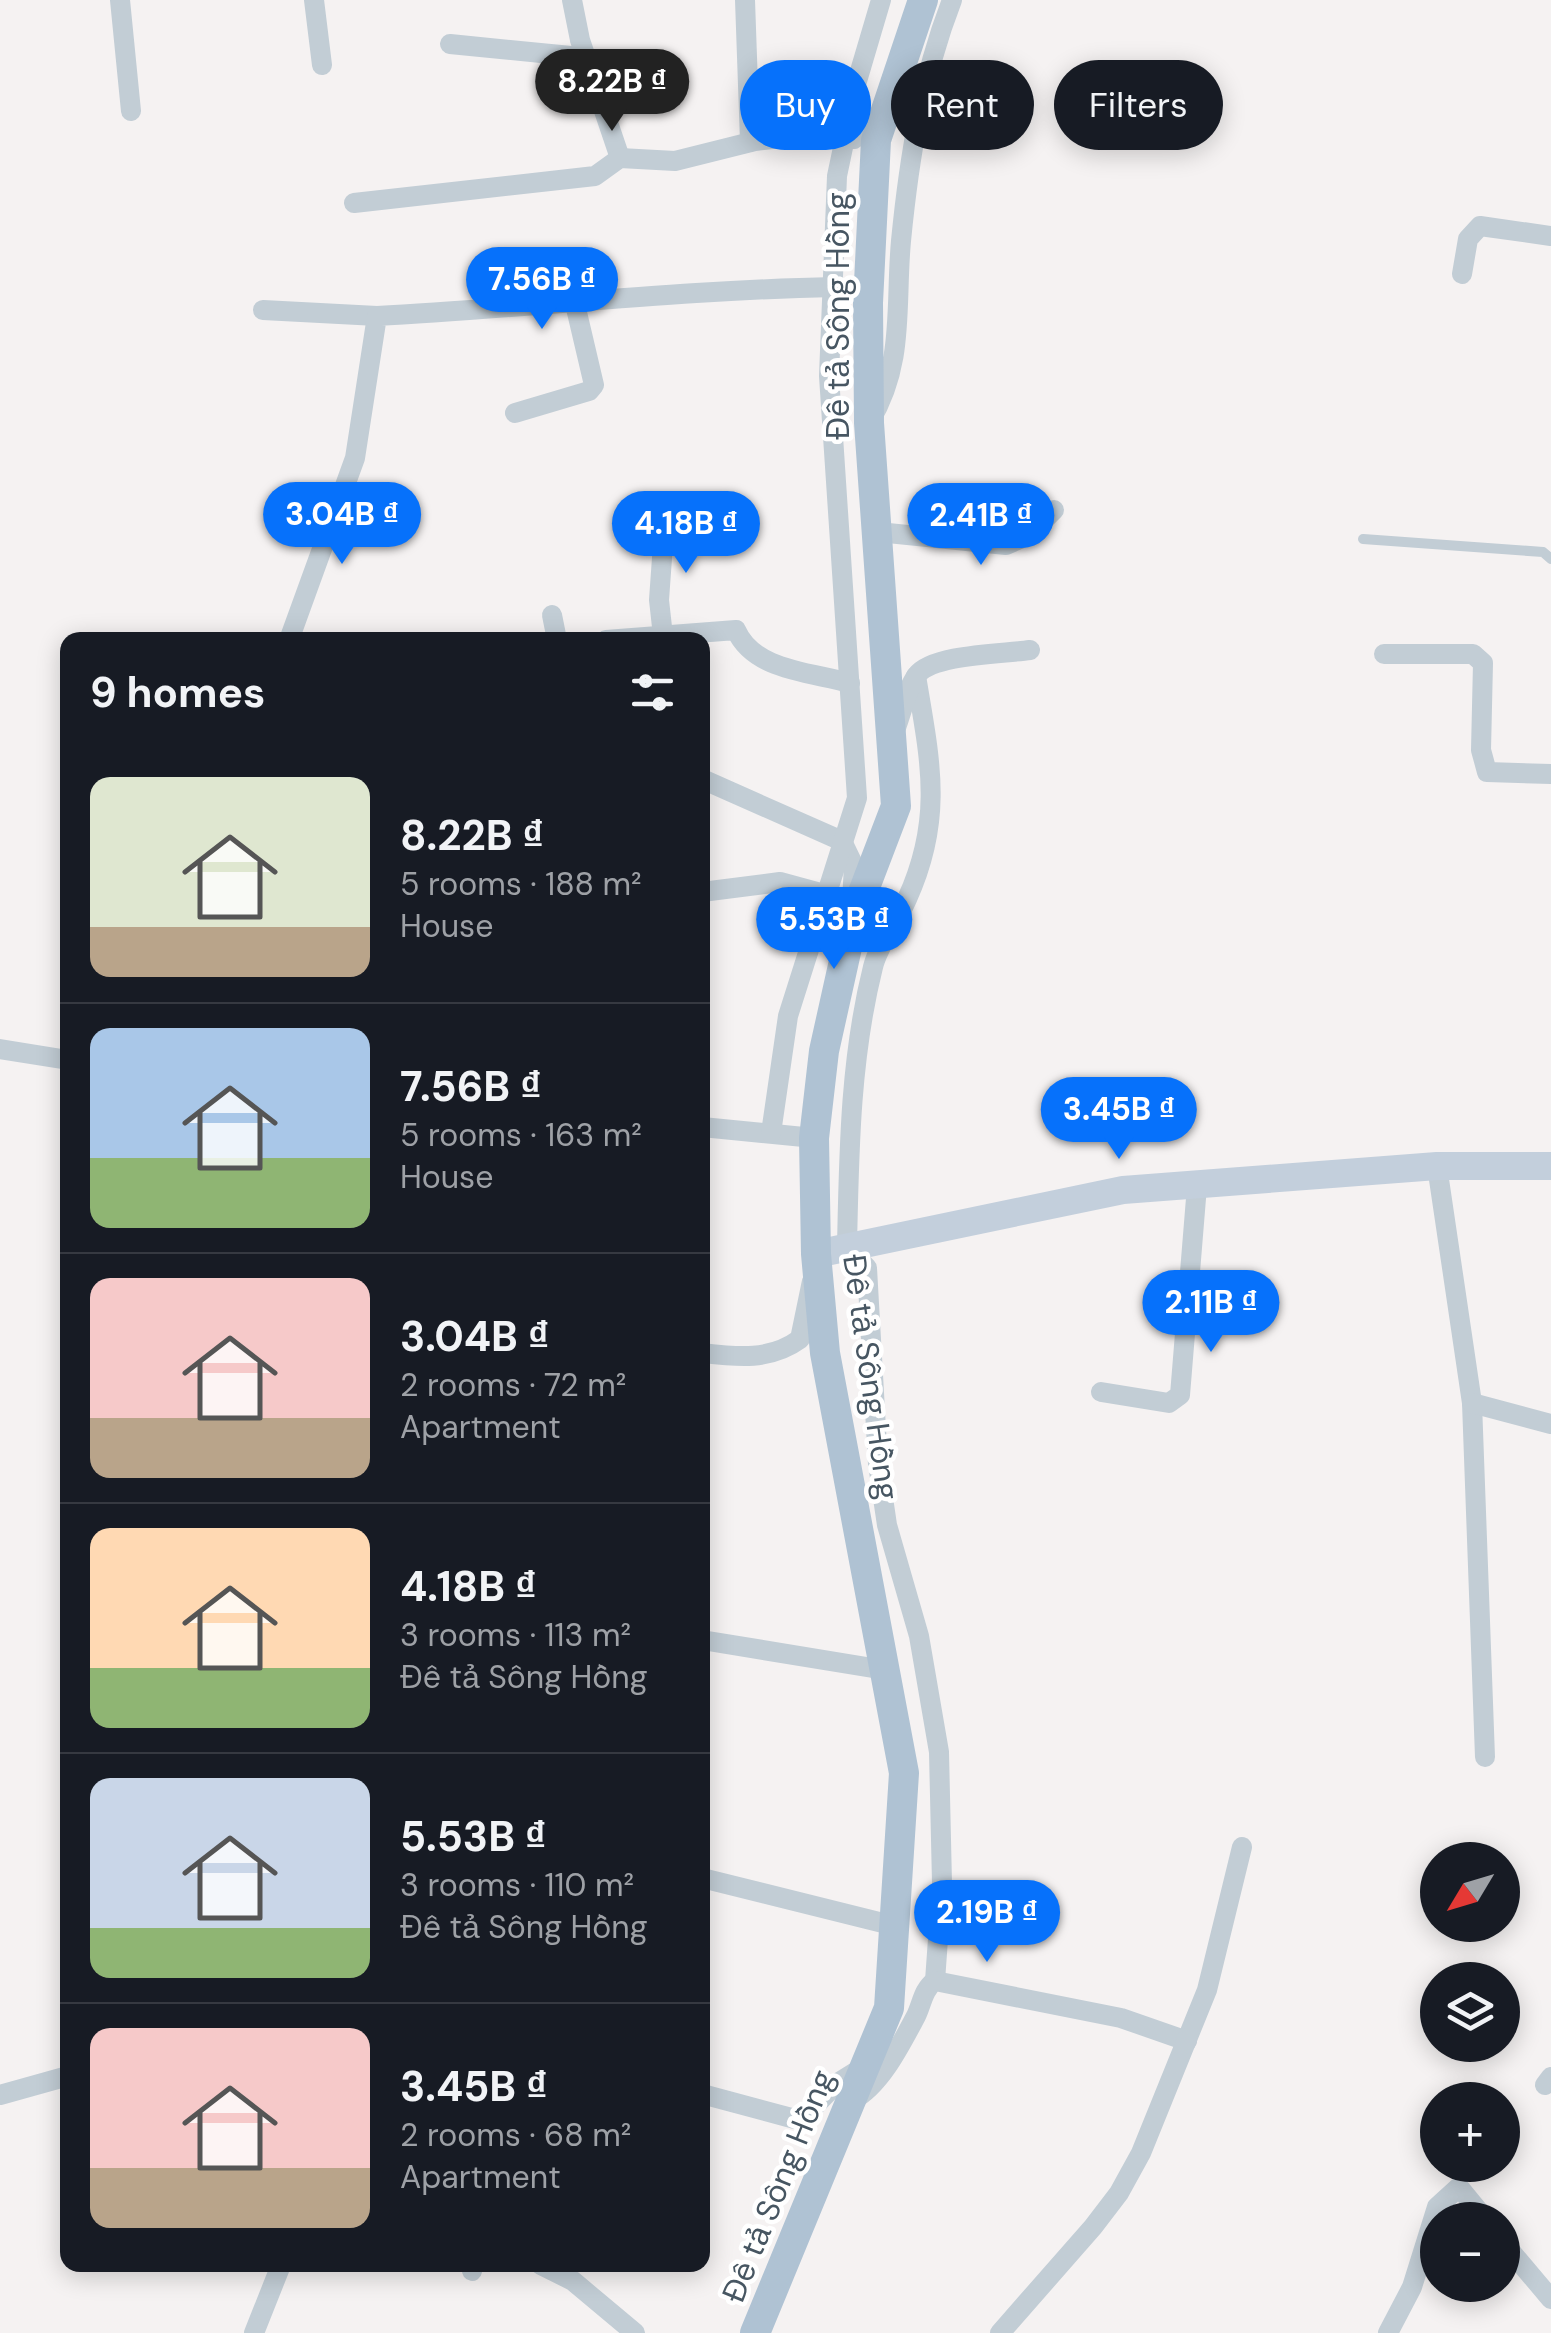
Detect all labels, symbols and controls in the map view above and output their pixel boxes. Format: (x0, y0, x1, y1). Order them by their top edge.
pin: 8.22B ₫ (520, 49, 704, 134)
text: 8.22B ₫ (557, 60, 667, 102)
chip: Buy (740, 60, 871, 150)
chip: Rent (891, 60, 1034, 150)
chip: Filters (1054, 60, 1223, 150)
street label: Đê tả Sông Hồng (817, 192, 859, 440)
pin: 7.56B ₫ (450, 247, 634, 332)
text: 7.56B ₫ (488, 258, 596, 300)
pin: 3.04B ₫ (250, 482, 434, 567)
pin: 2.41B ₫ (889, 483, 1073, 568)
pin: 4.18B ₫ (594, 491, 778, 576)
text: 3.04B ₫ (285, 493, 399, 535)
text: 2.41B ₫ (929, 494, 1033, 536)
text: 4.18B ₫ (634, 502, 738, 544)
text: 9 homes (90, 665, 265, 720)
icon: filters (625, 665, 680, 720)
text: 8.22B ₫ (400, 808, 544, 863)
icon: home (170, 817, 290, 937)
text: 5 rooms · 188 m² (400, 863, 642, 905)
pin: 5.53B ₫ (742, 887, 926, 972)
text: 5.53B ₫ (778, 898, 890, 940)
text: House (400, 905, 493, 947)
text: 7.56B ₫ (400, 1059, 542, 1114)
icon: home (170, 1068, 290, 1188)
pin: 3.45B ₫ (1027, 1077, 1211, 1162)
text: 3.45B ₫ (1063, 1088, 1175, 1130)
text: 5 rooms · 163 m² (400, 1114, 642, 1156)
text: House (400, 1156, 493, 1198)
street label: Đê tả Sông Hồng (833, 1252, 909, 1502)
pin: 2.11B ₫ (1119, 1270, 1303, 1355)
text: 2.11B ₫ (1164, 1281, 1258, 1323)
text: 3.04B ₫ (400, 1309, 549, 1364)
icon: home (170, 1318, 290, 1438)
text: 2 rooms · 72 m² (400, 1364, 626, 1406)
text: Apartment (400, 1406, 561, 1448)
text: 4.18B ₫ (400, 1559, 537, 1614)
icon: home (170, 1568, 290, 1688)
text: 3 rooms · 113 m² (400, 1614, 631, 1656)
text: Đê tả Sông Hồng (400, 1656, 648, 1698)
text: 5.53B ₫ (400, 1809, 546, 1864)
icon: home (170, 1818, 290, 1938)
north arrow (1420, 1842, 1520, 1942)
map controls (1420, 1842, 1520, 2302)
text: 3 rooms · 110 m² (400, 1864, 634, 1906)
pin: 2.19B ₫ (895, 1880, 1079, 1965)
text: 2.19B ₫ (936, 1891, 1038, 1933)
text: Đê tả Sông Hồng (400, 1906, 648, 1948)
button: layers (1420, 1962, 1520, 2062)
text: 3.45B ₫ (400, 2059, 548, 2114)
street label: Đê tả Sông Hồng (712, 2063, 844, 2309)
icon: home (170, 2068, 290, 2188)
button: + (1420, 2082, 1520, 2182)
text: 2 rooms · 68 m² (400, 2114, 631, 2156)
text: Apartment (400, 2156, 561, 2198)
button: − (1420, 2202, 1520, 2302)

